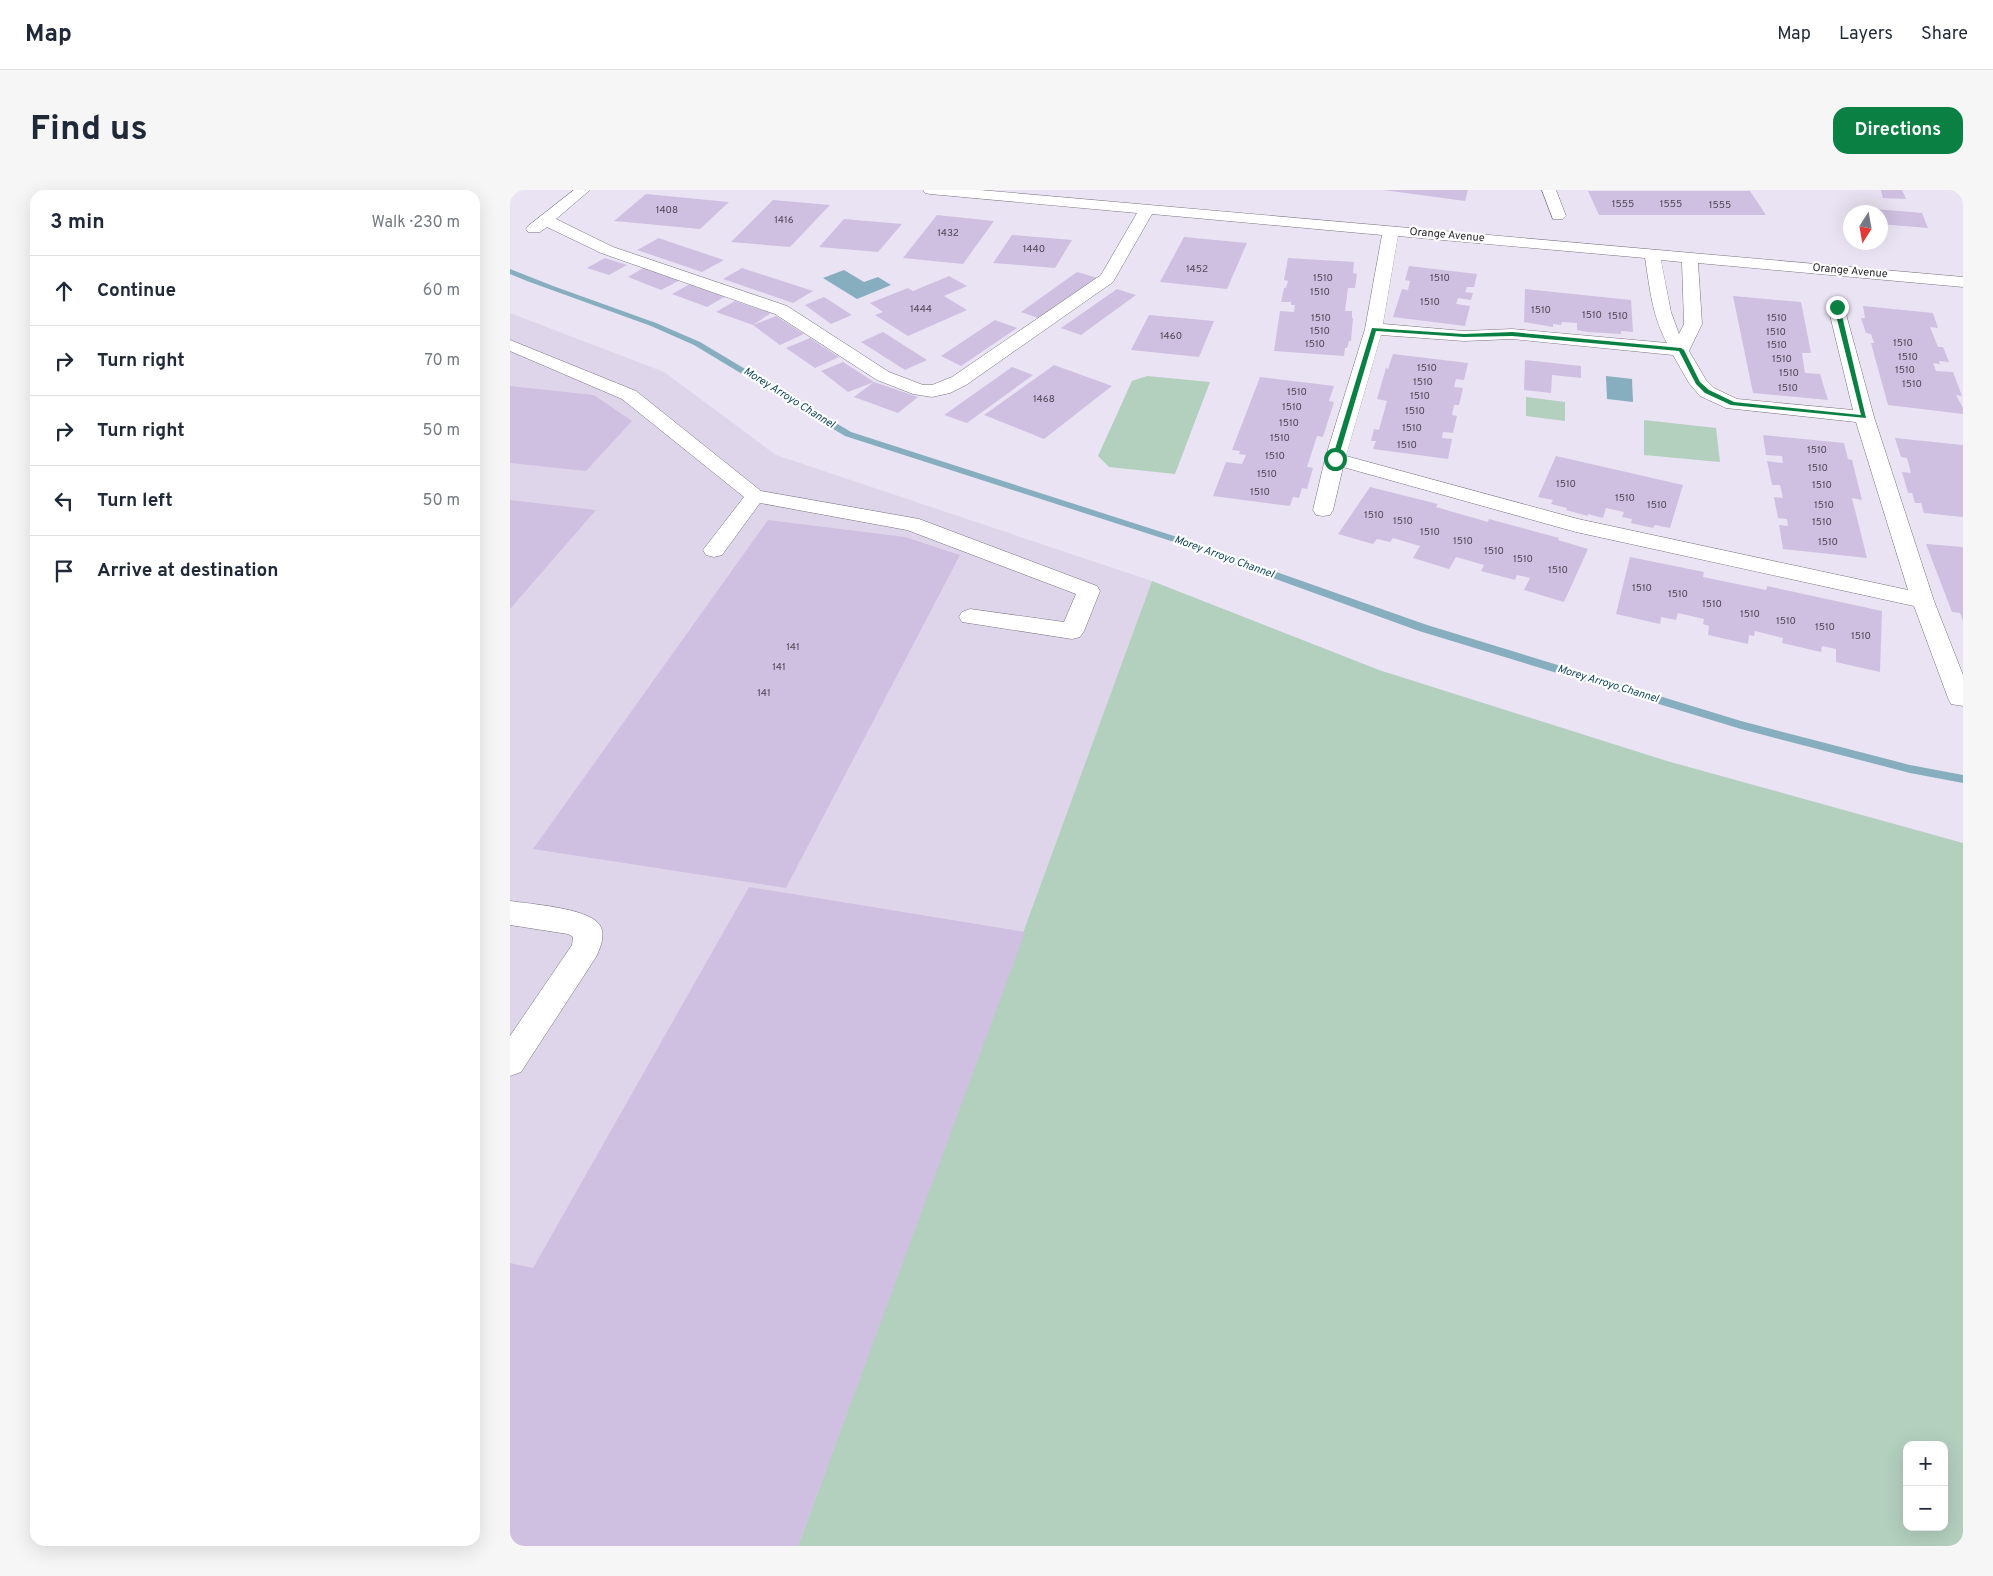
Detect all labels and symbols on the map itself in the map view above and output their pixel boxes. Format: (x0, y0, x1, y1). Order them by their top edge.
house number: 1555 (1612, 198, 1634, 211)
house number: 1555 (1660, 198, 1682, 211)
house number: 1555 (1709, 199, 1731, 212)
house number: 1408 (656, 204, 678, 217)
north arrow (1843, 205, 1888, 250)
house number: 1416 (774, 214, 794, 227)
street label: Orange Avenue (1409, 225, 1485, 245)
house number: 1432 (937, 227, 959, 240)
house number: 1440 (1023, 243, 1045, 256)
street label: Orange Avenue (1812, 261, 1888, 281)
house number: 1452 (1186, 263, 1208, 276)
house number: 1510 (1313, 272, 1333, 285)
house number: 1510 (1430, 272, 1450, 285)
house number: 1510 (1310, 286, 1330, 299)
house number: 1510 (1420, 296, 1440, 309)
route end (1826, 296, 1849, 319)
house number: 1444 (910, 303, 932, 316)
house number: 1510 (1531, 304, 1551, 317)
house number: 1510 (1582, 309, 1602, 322)
house number: 1510 (1608, 310, 1628, 323)
house number: 1510 (1311, 312, 1331, 325)
house number: 1510 (1767, 312, 1787, 325)
house number: 1510 (1310, 325, 1330, 338)
house number: 1510 (1766, 326, 1786, 339)
house number: 1460 (1160, 330, 1182, 343)
house number: 1510 (1893, 337, 1913, 350)
house number: 1510 (1305, 338, 1325, 351)
house number: 1510 (1767, 339, 1787, 352)
house number: 1510 (1898, 351, 1918, 364)
house number: 1510 (1772, 353, 1792, 366)
house number: 1510 (1417, 362, 1437, 375)
water label: Morey Arroyo Channel (741, 364, 838, 432)
house number: 1510 (1895, 364, 1915, 377)
house number: 1510 (1779, 367, 1799, 380)
house number: 1510 (1413, 376, 1433, 389)
house number: 1510 (1902, 378, 1922, 391)
house number: 1510 (1778, 382, 1798, 395)
house number: 1510 (1287, 386, 1307, 399)
house number: 1510 (1410, 390, 1430, 403)
house number: 1468 (1033, 393, 1055, 406)
house number: 1510 (1282, 401, 1302, 414)
house number: 1510 (1405, 405, 1425, 418)
house number: 1510 (1279, 417, 1299, 430)
house number: 1510 (1402, 422, 1422, 435)
house number: 1510 (1270, 432, 1290, 445)
house number: 1510 (1397, 439, 1417, 452)
house number: 1510 (1807, 444, 1827, 457)
route start (1324, 448, 1347, 471)
house number: 1510 (1265, 450, 1285, 463)
house number: 1510 (1808, 462, 1828, 475)
house number: 1510 (1257, 468, 1277, 481)
house number: 1510 (1556, 478, 1576, 491)
house number: 1510 (1812, 479, 1832, 492)
house number: 1510 (1250, 486, 1270, 499)
house number: 1510 (1615, 492, 1635, 505)
house number: 1510 (1647, 499, 1667, 512)
house number: 1510 (1814, 499, 1834, 512)
house number: 1510 (1364, 509, 1384, 522)
house number: 1510 (1393, 515, 1413, 528)
house number: 1510 (1812, 516, 1832, 529)
house number: 1510 (1420, 526, 1440, 539)
water label: Morey Arroyo Channel (1172, 532, 1277, 582)
house number: 1510 (1453, 535, 1473, 548)
house number: 1510 (1818, 536, 1838, 549)
house number: 1510 (1484, 545, 1504, 558)
house number: 1510 (1513, 553, 1533, 566)
house number: 1510 (1548, 564, 1568, 577)
house number: 1510 (1632, 582, 1652, 595)
house number: 1510 (1668, 588, 1688, 601)
house number: 1510 (1702, 598, 1722, 611)
house number: 1510 (1740, 608, 1760, 621)
house number: 1510 (1776, 615, 1796, 628)
house number: 1510 (1815, 621, 1835, 634)
house number: 1510 (1851, 630, 1871, 643)
house number: 141 (786, 641, 800, 654)
house number: 141 (772, 661, 786, 674)
water label: Morey Arroyo Channel (1556, 662, 1661, 706)
house number: 141 (757, 687, 771, 700)

